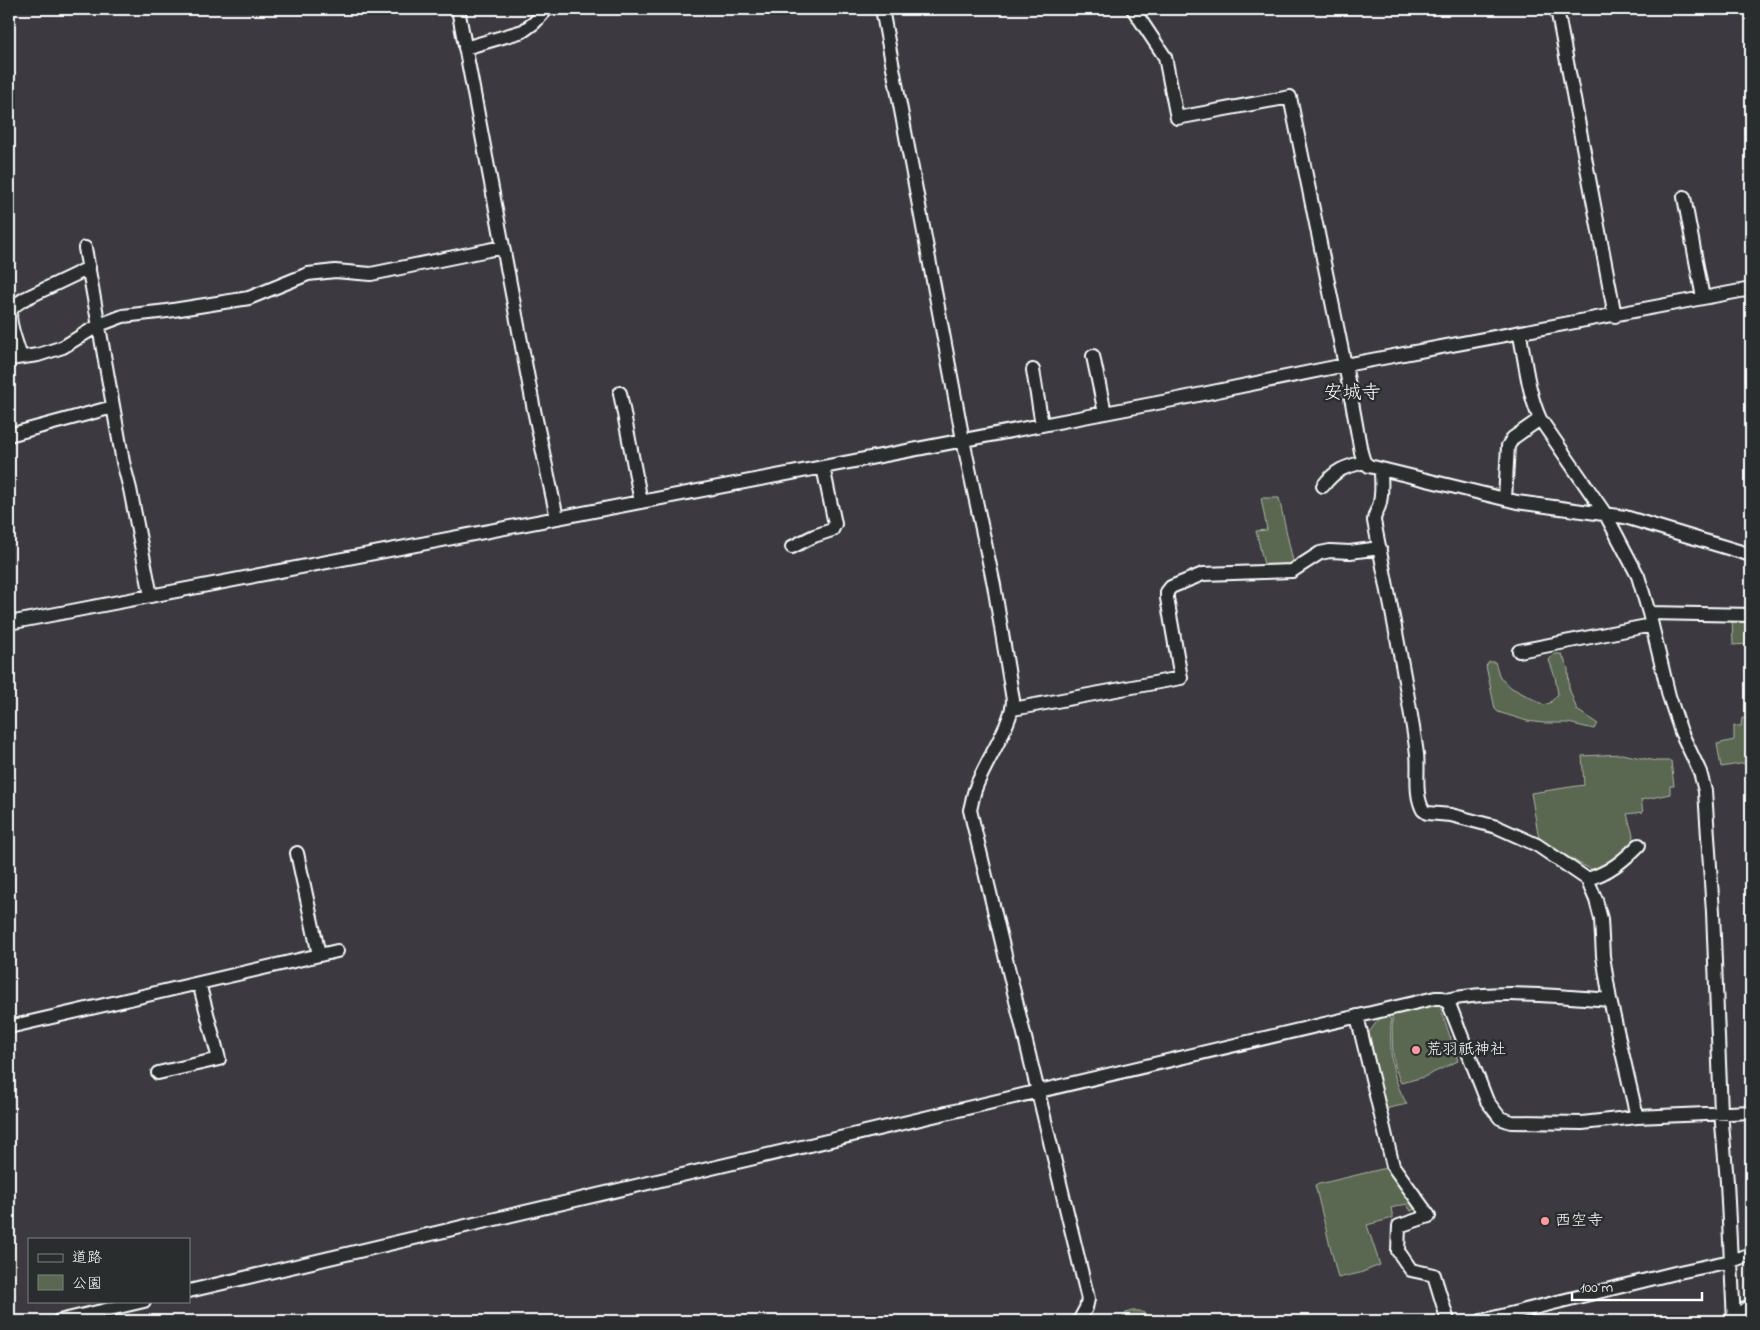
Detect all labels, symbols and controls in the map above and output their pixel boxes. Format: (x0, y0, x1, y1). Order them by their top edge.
district label: 安城寺 (1323, 380, 1381, 407)
place label: 荒羽祇神社 (1426, 1038, 1506, 1062)
marker: 荒羽祇神社 (1410, 1044, 1422, 1056)
place label: 西空寺 (1555, 1209, 1603, 1233)
marker: 西空寺 (1539, 1215, 1551, 1227)
legend (28, 1238, 190, 1302)
text: 道路 (72, 1247, 102, 1269)
scale bar (1572, 1270, 1702, 1302)
text: 公園 (72, 1273, 102, 1295)
text: 100 m (1580, 1277, 1613, 1299)

